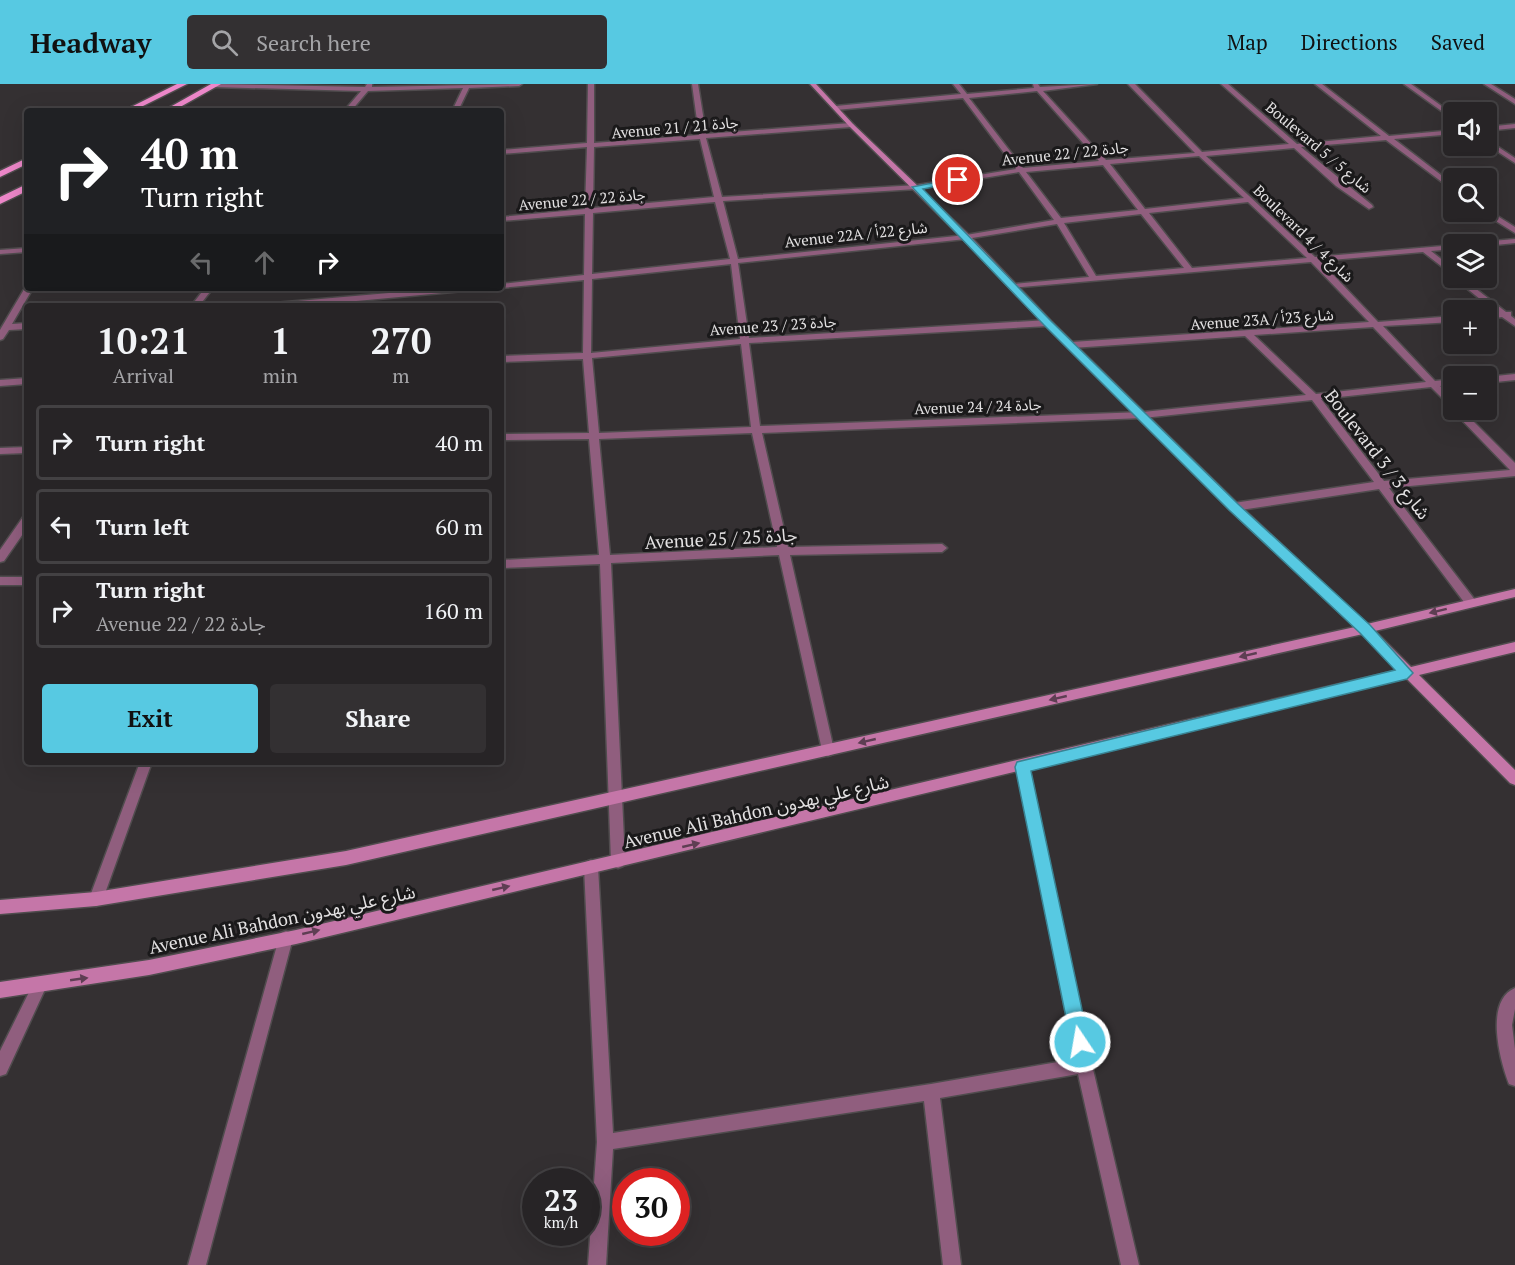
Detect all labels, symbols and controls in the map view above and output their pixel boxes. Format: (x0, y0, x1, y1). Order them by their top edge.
search box (187, 15, 607, 69)
text: Headway (30, 24, 151, 61)
icon: search (208, 26, 241, 59)
text: Search here (256, 28, 371, 57)
text: Map (1227, 28, 1268, 56)
text: Directions (1301, 28, 1398, 56)
text: Saved (1431, 28, 1485, 56)
street label: Boulevard 5 / شارع 5 (1260, 97, 1376, 200)
map controls (1443, 102, 1497, 420)
button: sound (1443, 102, 1497, 156)
street label: Avenue 21 / جادة 21 (611, 111, 739, 143)
text: 40 m (141, 125, 239, 181)
icon: right (42, 132, 120, 210)
street label: Avenue 22 / جادة 22 (1001, 136, 1129, 170)
pin (932, 154, 983, 205)
icon: arrive (941, 163, 974, 196)
button: search (1443, 168, 1497, 222)
text: Turn right (141, 179, 264, 215)
street label: Boulevard 4 / شارع 4 (1247, 180, 1359, 288)
street label: Avenue 22 / جادة 22 (518, 183, 646, 215)
street label: Avenue 22A / شارع 22أ (784, 217, 929, 254)
button: layers (1443, 234, 1497, 288)
icon: left (185, 246, 218, 279)
icon: ahead (248, 246, 281, 279)
icon: right (311, 246, 344, 279)
button: + (1443, 300, 1497, 354)
street label: Avenue 23A / شارع 23أ (1190, 304, 1335, 337)
street label: Avenue 23 / جادة 23 (709, 311, 837, 339)
text: 10:21 (97, 317, 190, 364)
text: 1 (270, 317, 291, 364)
text: 270 (370, 317, 431, 364)
text: Arrival (113, 362, 174, 389)
text: min (263, 362, 298, 389)
text: m (392, 362, 410, 389)
button: − (1443, 366, 1497, 420)
street label: Boulevard 3 / شارع 3 (1317, 384, 1436, 526)
street label: Avenue 24 / جادة 24 (914, 394, 1042, 418)
icon: right (45, 426, 78, 459)
text: Turn right (96, 428, 205, 457)
text: 40 m (435, 428, 483, 457)
icon: left (45, 510, 78, 543)
text: Turn left (96, 512, 189, 541)
text: 60 m (435, 512, 483, 541)
street label: Avenue 25 / جادة 25 (644, 522, 798, 554)
text: Turn right (96, 575, 205, 604)
icon: right (45, 594, 78, 627)
text: 160 m (423, 596, 483, 625)
one-way arrow (1429, 607, 1447, 617)
text: Avenue 22 / جادة 22 (96, 610, 266, 637)
one-way arrow (1239, 651, 1257, 661)
button: Exit (42, 684, 258, 753)
button: Share (270, 684, 486, 753)
one-way arrow (1048, 694, 1067, 704)
one-way arrow (858, 737, 877, 747)
street label: Avenue Ali Bahdon شارع علي بهدون (621, 769, 892, 856)
one-way arrow (682, 839, 700, 849)
street label: Avenue Ali Bahdon شارع علي بهدون (147, 879, 418, 962)
one-way arrow (492, 883, 510, 893)
one-way arrow (302, 927, 320, 937)
one-way arrow (69, 975, 88, 984)
position arrow (1048, 1010, 1112, 1074)
speed limit sign: 30 (612, 1168, 690, 1246)
text: 23 (544, 1180, 578, 1220)
text: km/h (544, 1212, 578, 1232)

